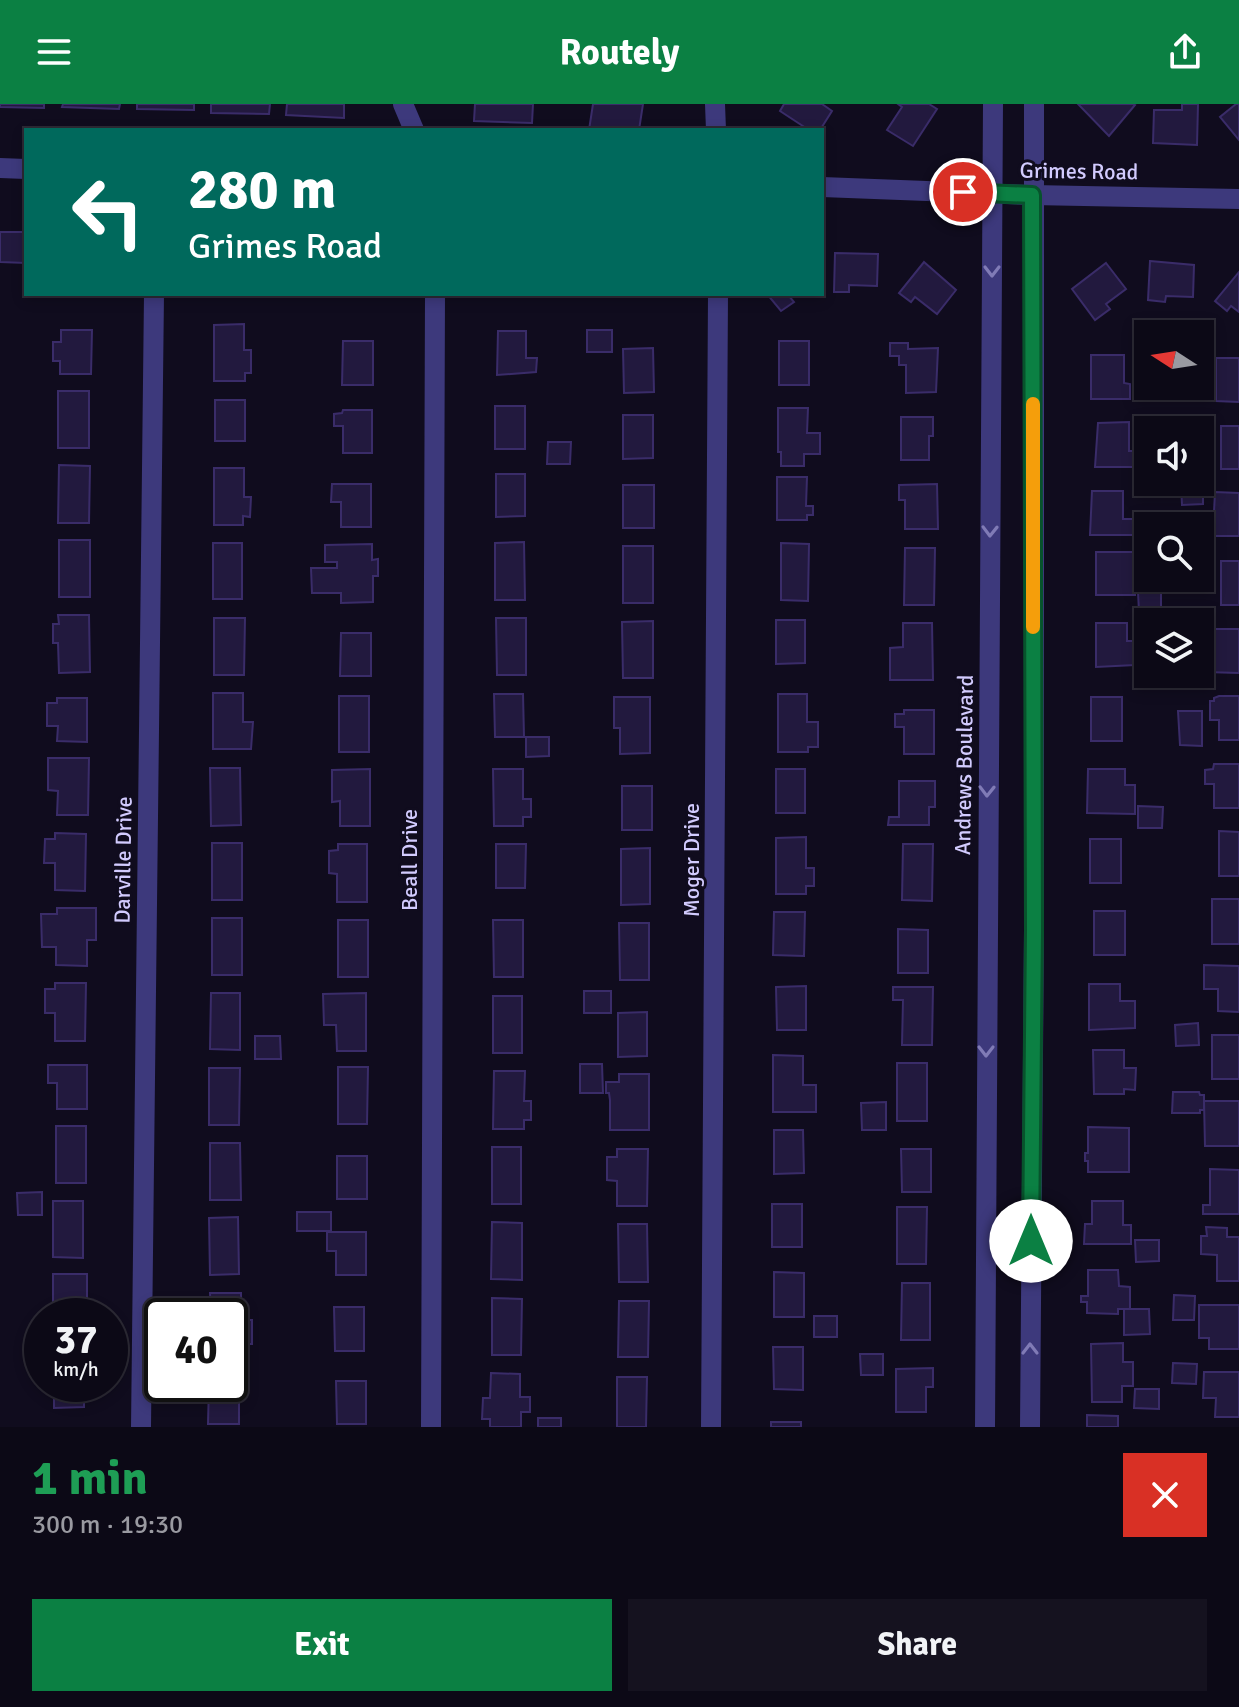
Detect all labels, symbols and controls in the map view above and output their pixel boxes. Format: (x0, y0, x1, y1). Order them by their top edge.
icon: menu (32, 30, 76, 74)
text: Routely (560, 30, 679, 75)
icon: share (1163, 30, 1207, 74)
text: 280 m (188, 155, 336, 224)
street label: Grimes Road (1019, 156, 1139, 186)
pin (929, 158, 997, 226)
icon: left (56, 160, 160, 264)
icon: arrive (941, 170, 985, 214)
text: Grimes Road (188, 224, 382, 269)
one-way arrow (983, 265, 1001, 278)
north arrow (1134, 320, 1214, 400)
map controls (1134, 320, 1214, 688)
button: sound (1134, 416, 1214, 496)
button: search (1134, 512, 1214, 592)
one-way arrow (981, 525, 999, 538)
button: layers (1134, 608, 1214, 688)
street label: Andrews Boulevard (949, 675, 979, 855)
one-way arrow (978, 785, 996, 798)
street label: Darville Drive (108, 796, 138, 924)
street label: Moger Drive (678, 803, 705, 917)
street label: Beall Drive (396, 809, 423, 911)
one-way arrow (977, 1045, 995, 1058)
position arrow (989, 1199, 1073, 1283)
speed limit sign: 40 (144, 1298, 248, 1402)
text: 37 (54, 1315, 98, 1365)
one-way arrow (1022, 1342, 1039, 1355)
text: km/h (53, 1357, 99, 1382)
text: 1 min (32, 1449, 148, 1508)
button: close (1123, 1453, 1207, 1537)
text: 300 m · 19:30 (32, 1509, 183, 1541)
button: Exit (32, 1599, 612, 1691)
button: Share (628, 1599, 1207, 1691)

